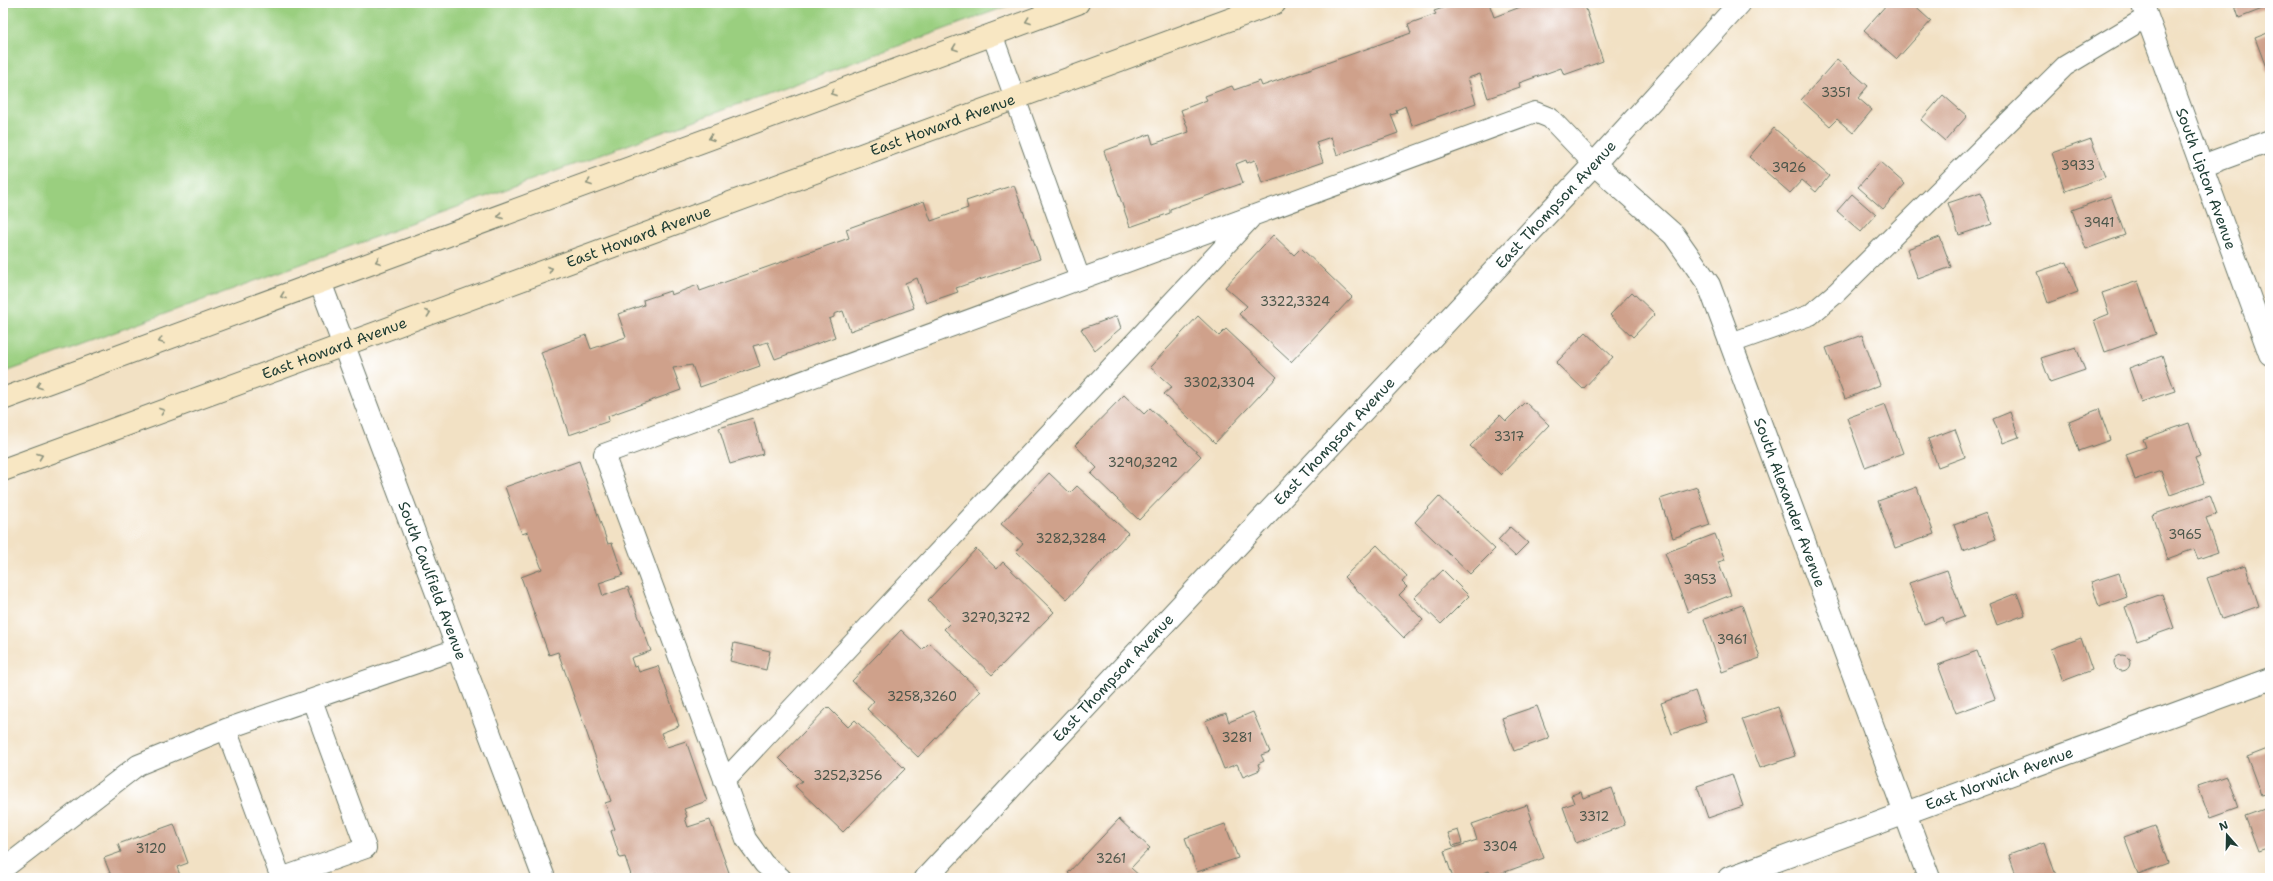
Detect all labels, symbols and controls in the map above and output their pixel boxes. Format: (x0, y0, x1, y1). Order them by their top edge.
one-way arrow (1025, 17, 1032, 25)
one-way arrow (952, 43, 959, 51)
house number: 3351 (1821, 84, 1851, 101)
one-way arrow (830, 88, 837, 96)
street label: East Howard Avenue (867, 89, 1018, 161)
street label: South Lipton Avenue (2171, 105, 2241, 252)
one-way arrow (708, 133, 715, 141)
street label: East Thompson Avenue (1491, 136, 1621, 273)
house number: 3933 (2061, 157, 2095, 174)
house number: 3926 (1772, 159, 1806, 176)
one-way arrow (586, 178, 593, 187)
street label: East Howard Avenue (563, 201, 714, 272)
one-way arrow (496, 211, 503, 220)
house number: 3941 (2084, 214, 2114, 231)
one-way arrow (374, 257, 381, 265)
one-way arrow (547, 265, 554, 273)
one-way arrow (280, 292, 287, 300)
house number: 3322,3324 (1260, 293, 1330, 310)
one-way arrow (425, 310, 432, 318)
street label: East Howard Avenue (259, 313, 410, 384)
one-way arrow (158, 337, 165, 345)
street label: East Thompson Avenue (1270, 373, 1400, 510)
house number: 3302,3304 (1183, 374, 1255, 391)
one-way arrow (36, 381, 43, 390)
one-way arrow (158, 408, 165, 416)
street label: South Alexander Avenue (1749, 415, 1830, 590)
house number: 3317 (1494, 428, 1524, 445)
one-way arrow (36, 453, 43, 461)
house number: 3290,3292 (1108, 454, 1178, 471)
street label: South Caulfield Avenue (393, 498, 471, 663)
house number: 3965 (2168, 526, 2202, 543)
house number: 3282,3284 (1036, 530, 1106, 547)
house number: 3953 (1683, 571, 1717, 588)
house number: 3270,3272 (961, 609, 1031, 626)
street label: East Thompson Avenue (1048, 609, 1178, 746)
house number: 3961 (1717, 631, 1747, 648)
house number: 3258,3260 (887, 688, 957, 705)
house number: 3281 (1222, 729, 1252, 746)
street label: East Norwich Avenue (1923, 742, 2076, 815)
house number: 3252,3256 (813, 767, 883, 784)
house number: 3312 (1579, 808, 1609, 825)
north arrow (2207, 815, 2247, 855)
text: N (2217, 817, 2231, 835)
house number: 3304 (1483, 838, 1518, 855)
house number: 3120 (136, 840, 166, 857)
house number: 3261 (1096, 850, 1126, 867)

